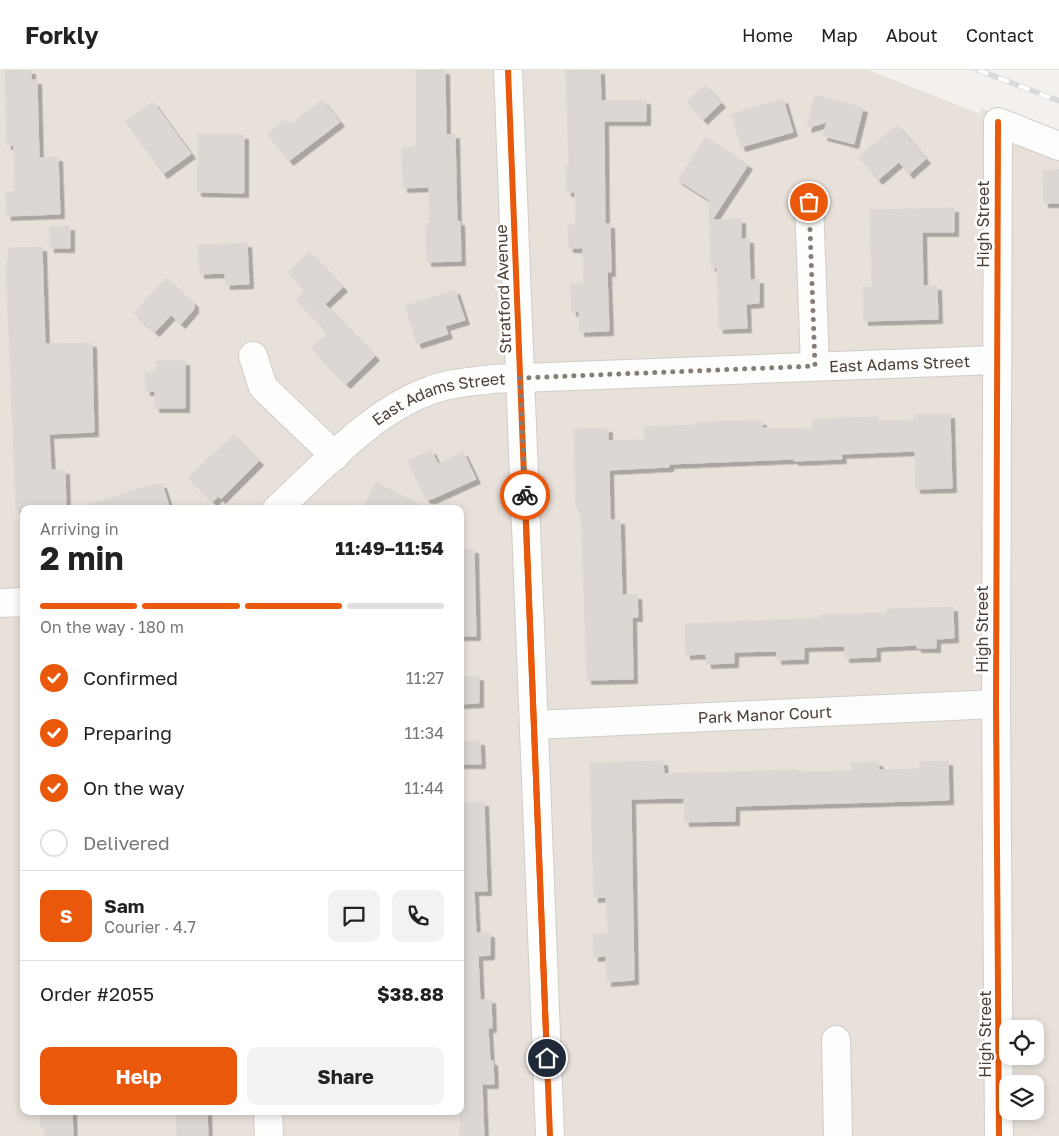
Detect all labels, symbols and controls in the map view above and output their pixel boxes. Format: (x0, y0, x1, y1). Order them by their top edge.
text: Forkly (25, 20, 99, 49)
text: Home (742, 24, 793, 46)
text: Map (821, 24, 858, 46)
text: About (886, 24, 938, 46)
text: Contact (966, 24, 1034, 46)
street label: High Street (973, 180, 993, 268)
pin (788, 181, 830, 223)
icon: bag (795, 188, 823, 216)
street label: Stratford Avenue (491, 224, 515, 354)
street label: East Adams Street (829, 351, 970, 376)
street label: East Adams Street (368, 369, 506, 430)
courier (500, 470, 550, 520)
icon: bike (511, 481, 539, 509)
text: Arriving in (40, 519, 119, 539)
text: 11:49–11:54 (335, 536, 444, 559)
text: 2 min (40, 539, 124, 577)
street label: High Street (972, 585, 992, 673)
text: On the way · 180 m (40, 617, 184, 637)
icon: check (40, 664, 68, 692)
text: Confirmed (83, 666, 178, 689)
text: 11:27 (406, 668, 444, 688)
street label: Park Manor Court (697, 701, 832, 728)
icon: check (40, 719, 68, 747)
text: Preparing (83, 721, 172, 744)
text: 11:34 (405, 723, 444, 743)
icon: check (40, 774, 68, 802)
text: On the way (83, 776, 185, 799)
text: 11:44 (404, 778, 444, 798)
text: Delivered (83, 831, 170, 854)
button: chat (328, 890, 380, 942)
button: phone (392, 890, 444, 942)
text: Sam (104, 894, 144, 917)
text: S (60, 904, 72, 927)
text: Courier · 4.7 (104, 917, 196, 937)
text: Order #2055 (40, 982, 154, 1005)
text: $38.88 (377, 982, 444, 1005)
street label: High Street (975, 990, 995, 1078)
map controls (999, 1020, 1044, 1120)
button: locate (999, 1020, 1044, 1065)
pin (526, 1037, 568, 1079)
icon: home (533, 1044, 561, 1072)
button: Help (40, 1047, 237, 1105)
button: Share (247, 1047, 444, 1105)
button: layers (999, 1075, 1044, 1120)

